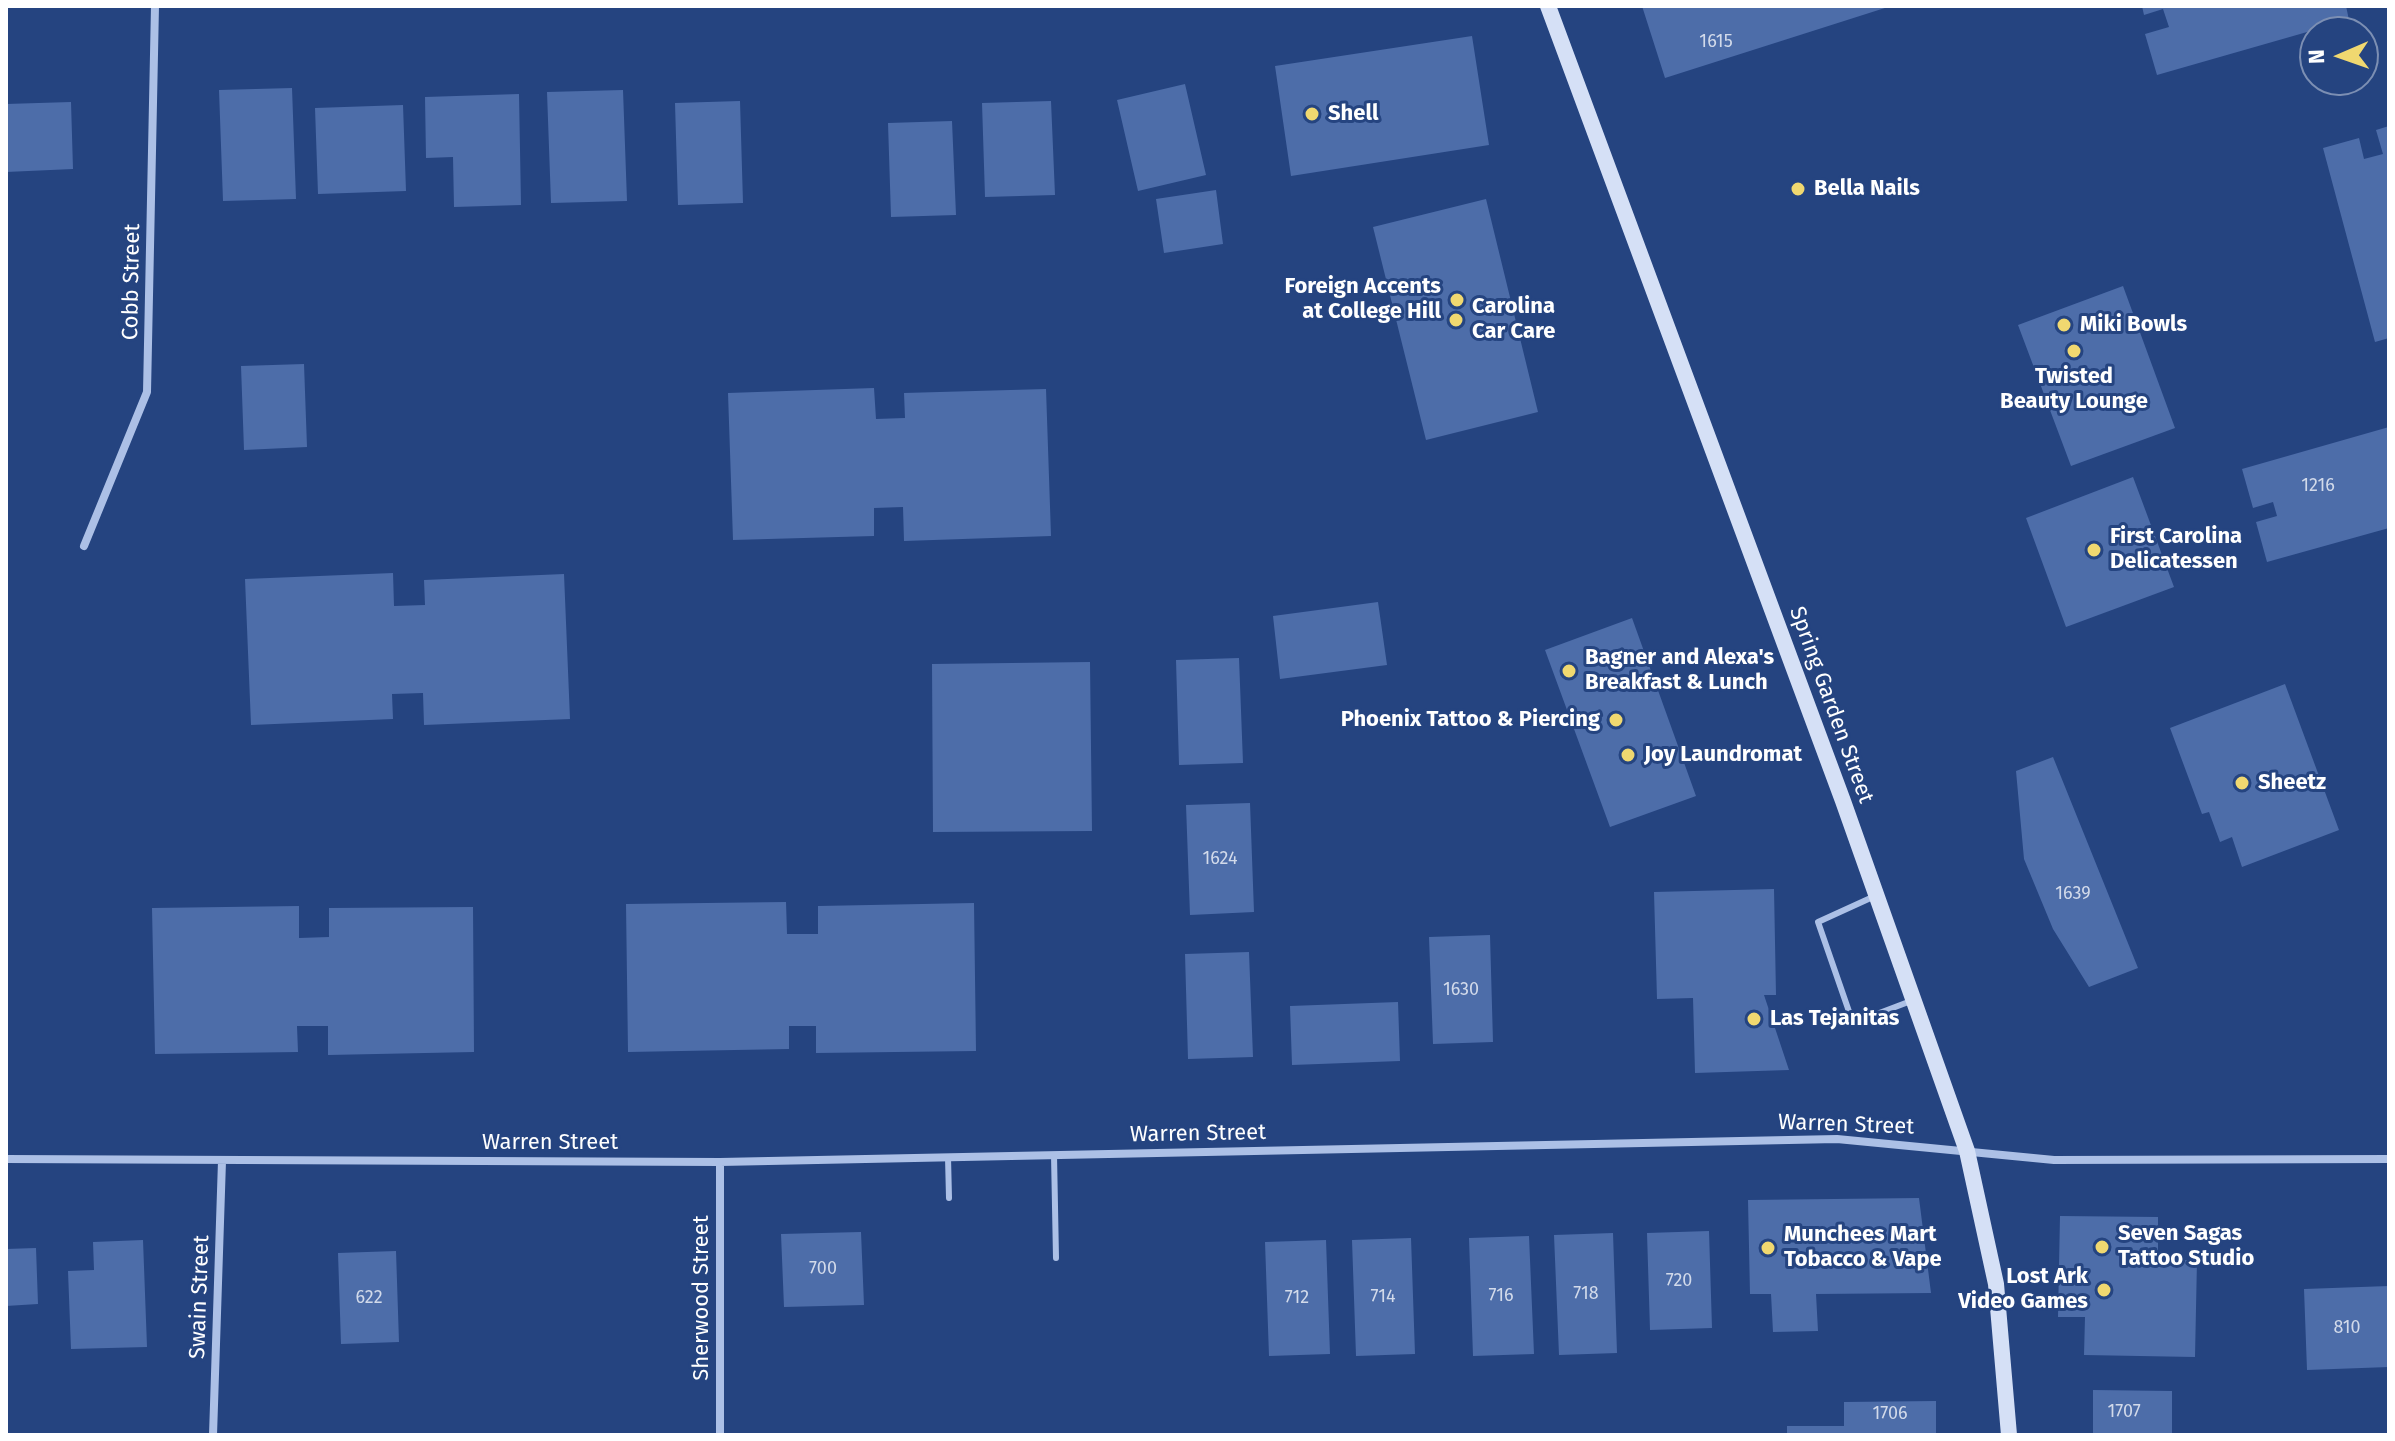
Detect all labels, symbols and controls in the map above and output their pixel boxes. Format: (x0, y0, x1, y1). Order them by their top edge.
north arrow (2299, 16, 2379, 96)
house number: 1615 (1699, 31, 1733, 53)
text: N (2303, 49, 2330, 65)
place label: Shell (1328, 101, 1378, 127)
marker: Shell (1303, 105, 1321, 123)
place label: Bella Nails (1814, 176, 1920, 202)
marker: Bella Nails (1789, 180, 1807, 198)
street label: Cobb Street (118, 224, 146, 340)
place label: Foreign Accents at College Hill (1285, 274, 1441, 326)
marker: Foreign Accents at College Hill (1448, 291, 1466, 309)
place label: Carolina Car Care (1472, 294, 1555, 346)
marker: Carolina Car Care (1447, 311, 1465, 329)
place label: Miki Bowls (2080, 312, 2187, 338)
marker: Miki Bowls (2055, 316, 2073, 334)
marker: Twisted Beauty Lounge (2065, 342, 2083, 360)
place label: Twisted Beauty Lounge (2000, 364, 2148, 416)
house number: 1216 (2301, 475, 2335, 497)
place label: First Carolina Delicatessen (2110, 524, 2242, 576)
marker: First Carolina Delicatessen (2085, 541, 2103, 559)
street label: Spring Garden Street (1783, 603, 1879, 807)
place label: Bagner and Alexa's Breakfast & Lunch (1585, 645, 1774, 696)
marker: Bagner and Alexa's Breakfast & Lunch (1560, 662, 1578, 680)
place label: Phoenix Tattoo & Piercing (1341, 707, 1600, 733)
marker: Phoenix Tattoo & Piercing (1607, 711, 1625, 729)
place label: Joy Laundromat (1644, 742, 1802, 768)
marker: Joy Laundromat (1619, 746, 1637, 764)
place label: Sheetz (2258, 770, 2326, 796)
marker: Sheetz (2233, 774, 2251, 792)
house number: 1624 (1202, 848, 1238, 870)
house number: 1639 (2055, 883, 2091, 905)
house number: 1630 (1443, 979, 1479, 1001)
place label: Las Tejanitas (1770, 1006, 1899, 1032)
marker: Las Tejanitas (1745, 1010, 1763, 1028)
street label: Warren Street (1777, 1109, 1915, 1141)
street label: Warren Street (1130, 1120, 1266, 1148)
street label: Warren Street (482, 1130, 618, 1156)
street label: Sherwood Street (689, 1215, 715, 1381)
place label: Seven Sagas Tattoo Studio (2118, 1221, 2254, 1272)
place label: Munchees Mart Tobacco & Vape (1784, 1222, 1942, 1274)
street label: Swain Street (185, 1235, 215, 1359)
marker: Seven Sagas Tattoo Studio (2093, 1238, 2111, 1256)
marker: Munchees Mart Tobacco & Vape (1759, 1239, 1777, 1257)
house number: 700 (809, 1258, 837, 1280)
place label: Lost Ark Video Games (1958, 1264, 2088, 1316)
house number: 720 (1666, 1270, 1692, 1292)
marker: Lost Ark Video Games (2095, 1281, 2113, 1299)
house number: 718 (1573, 1283, 1599, 1305)
house number: 716 (1488, 1285, 1514, 1307)
house number: 714 (1370, 1286, 1396, 1308)
house number: 622 (355, 1287, 383, 1309)
house number: 712 (1285, 1287, 1309, 1309)
house number: 810 (2333, 1317, 2361, 1339)
house number: 1707 (2107, 1401, 2141, 1423)
house number: 1706 (1872, 1403, 1908, 1425)

